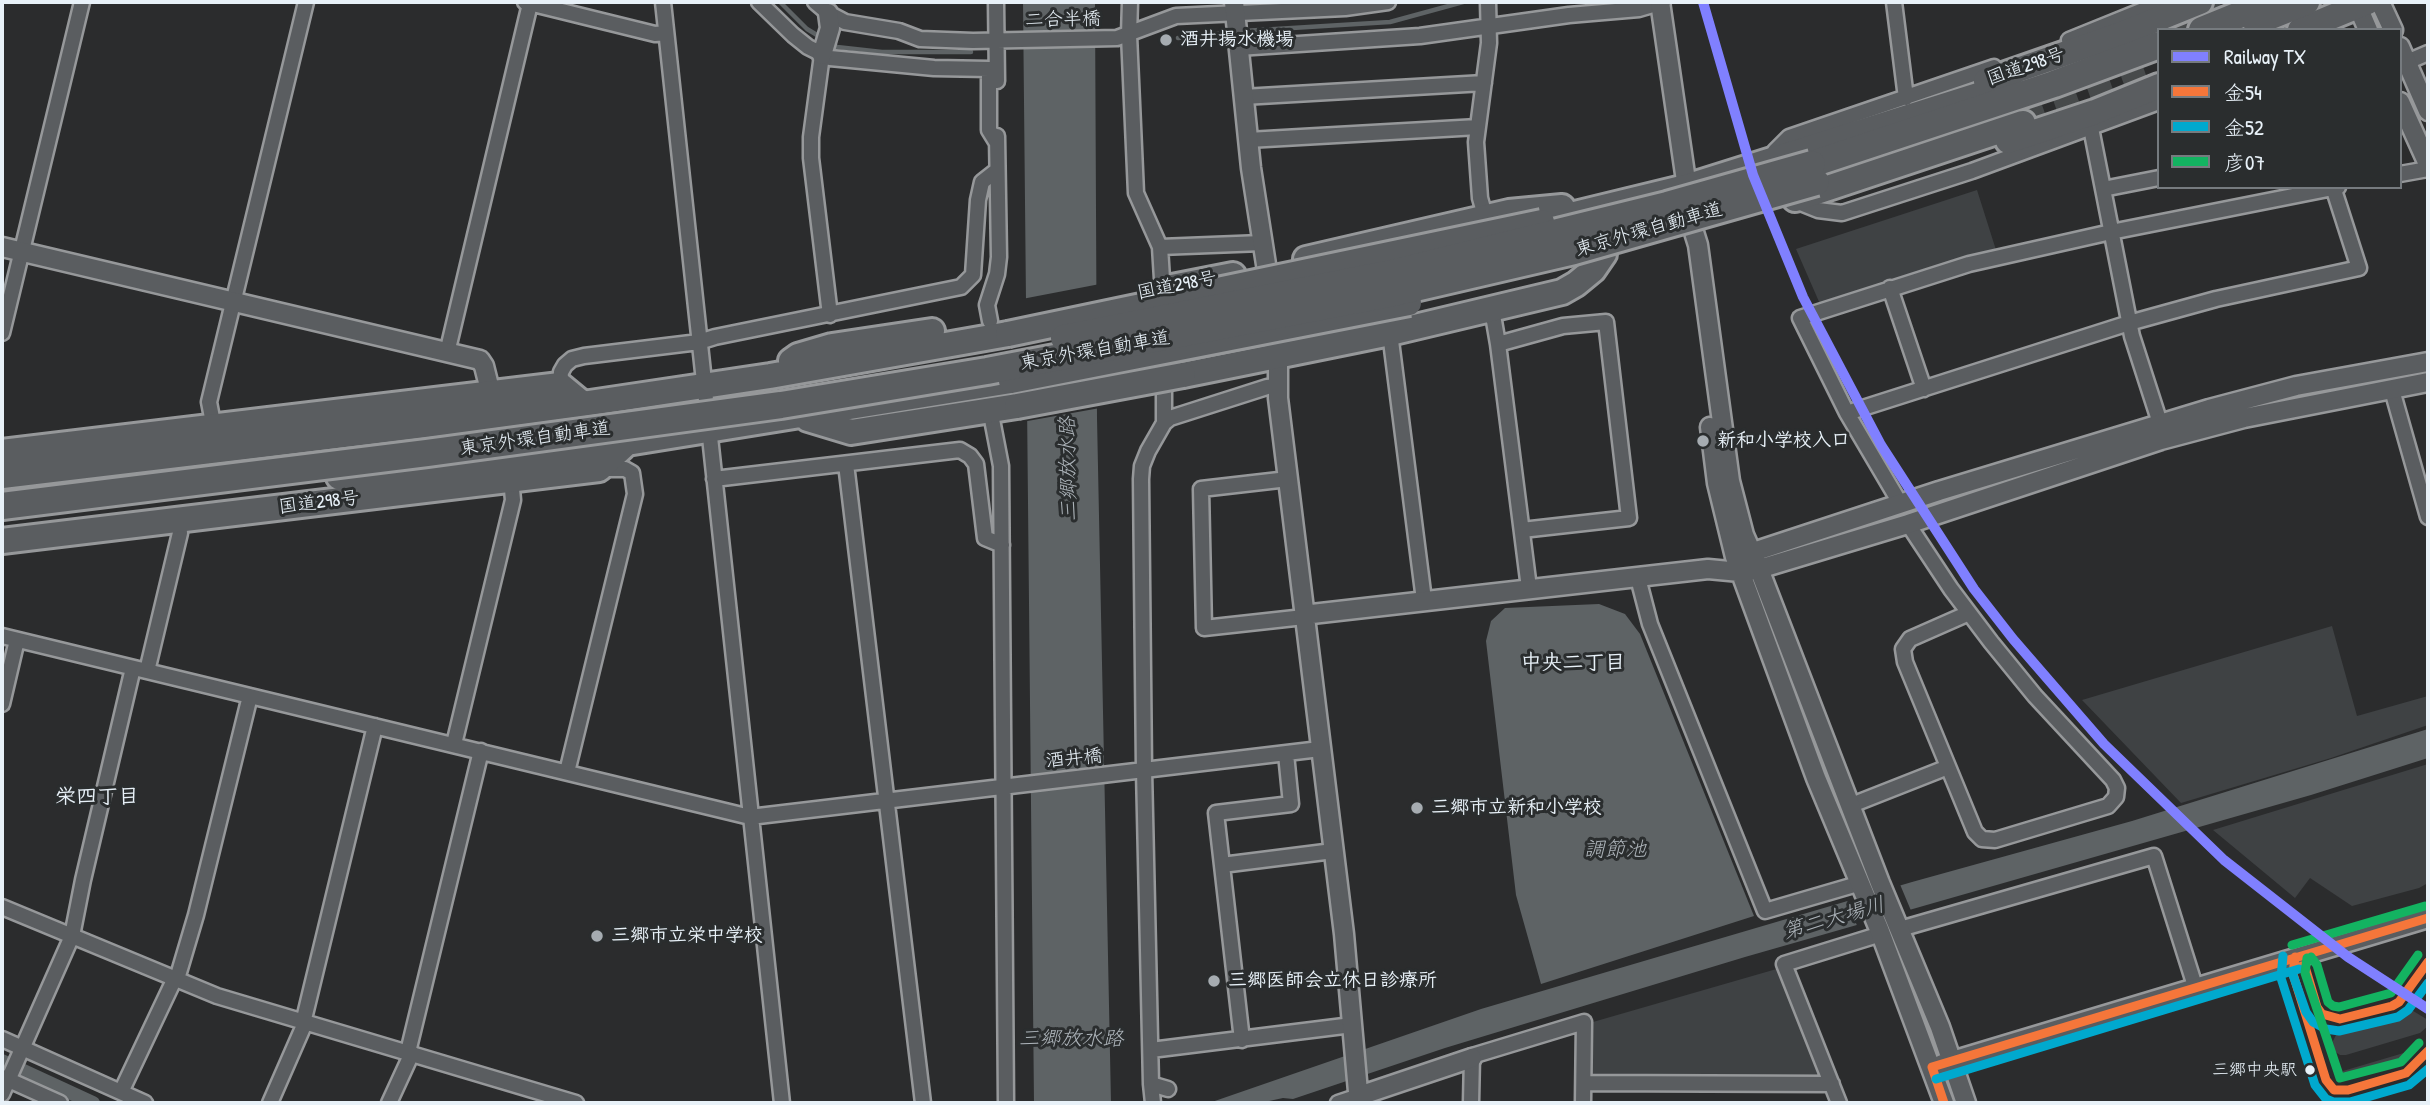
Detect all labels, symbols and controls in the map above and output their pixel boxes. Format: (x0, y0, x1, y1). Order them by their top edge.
street label: 二合半橋 (1025, 8, 1101, 32)
legend (2157, 28, 2402, 189)
place label: 酒井揚水機場 (1180, 29, 1294, 51)
marker: 酒井揚水機場 (1158, 32, 1174, 48)
text: Railway TX (2224, 42, 2306, 71)
street label: 国道298号 (1984, 43, 2068, 91)
text: 金54 (2224, 78, 2262, 107)
text: 金52 (2224, 113, 2264, 142)
text: 彦07 (2224, 148, 2265, 177)
street label: 東京外環自動車道 (1573, 198, 1725, 262)
street label: 国道298号 (1135, 267, 1219, 305)
street label: 東京外環自動車道 (1018, 327, 1172, 375)
water label: 三郷放水路 (1055, 416, 1083, 522)
street label: 東京外環自動車道 (458, 417, 612, 461)
place label: 新和小学校入口 (1717, 430, 1850, 452)
marker: 新和小学校入口 (1695, 433, 1711, 449)
street label: 国道298号 (277, 487, 361, 519)
district label: 中央二丁目 (1521, 650, 1625, 676)
street label: 酒井橋 (1044, 745, 1104, 773)
district label: 栄四丁目 (55, 784, 139, 810)
place label: 三郷市立新和小学校 (1431, 797, 1602, 819)
marker: 三郷市立新和小学校 (1409, 800, 1425, 816)
water label: 調節池 (1584, 837, 1646, 863)
water label: 第二大場川 (1780, 892, 1888, 946)
place label: 三郷市立栄中学校 (611, 925, 763, 947)
marker: 三郷市立栄中学校 (589, 928, 605, 944)
place label: 三郷医師会立休日診療所 (1228, 970, 1437, 992)
marker: 三郷医師会立休日診療所 (1206, 973, 1222, 989)
water label: 三郷放水路 (1019, 1026, 1123, 1052)
place label: 三郷中央駅 (2212, 1060, 2297, 1080)
marker: 三郷中央駅 (2303, 1063, 2317, 1077)

